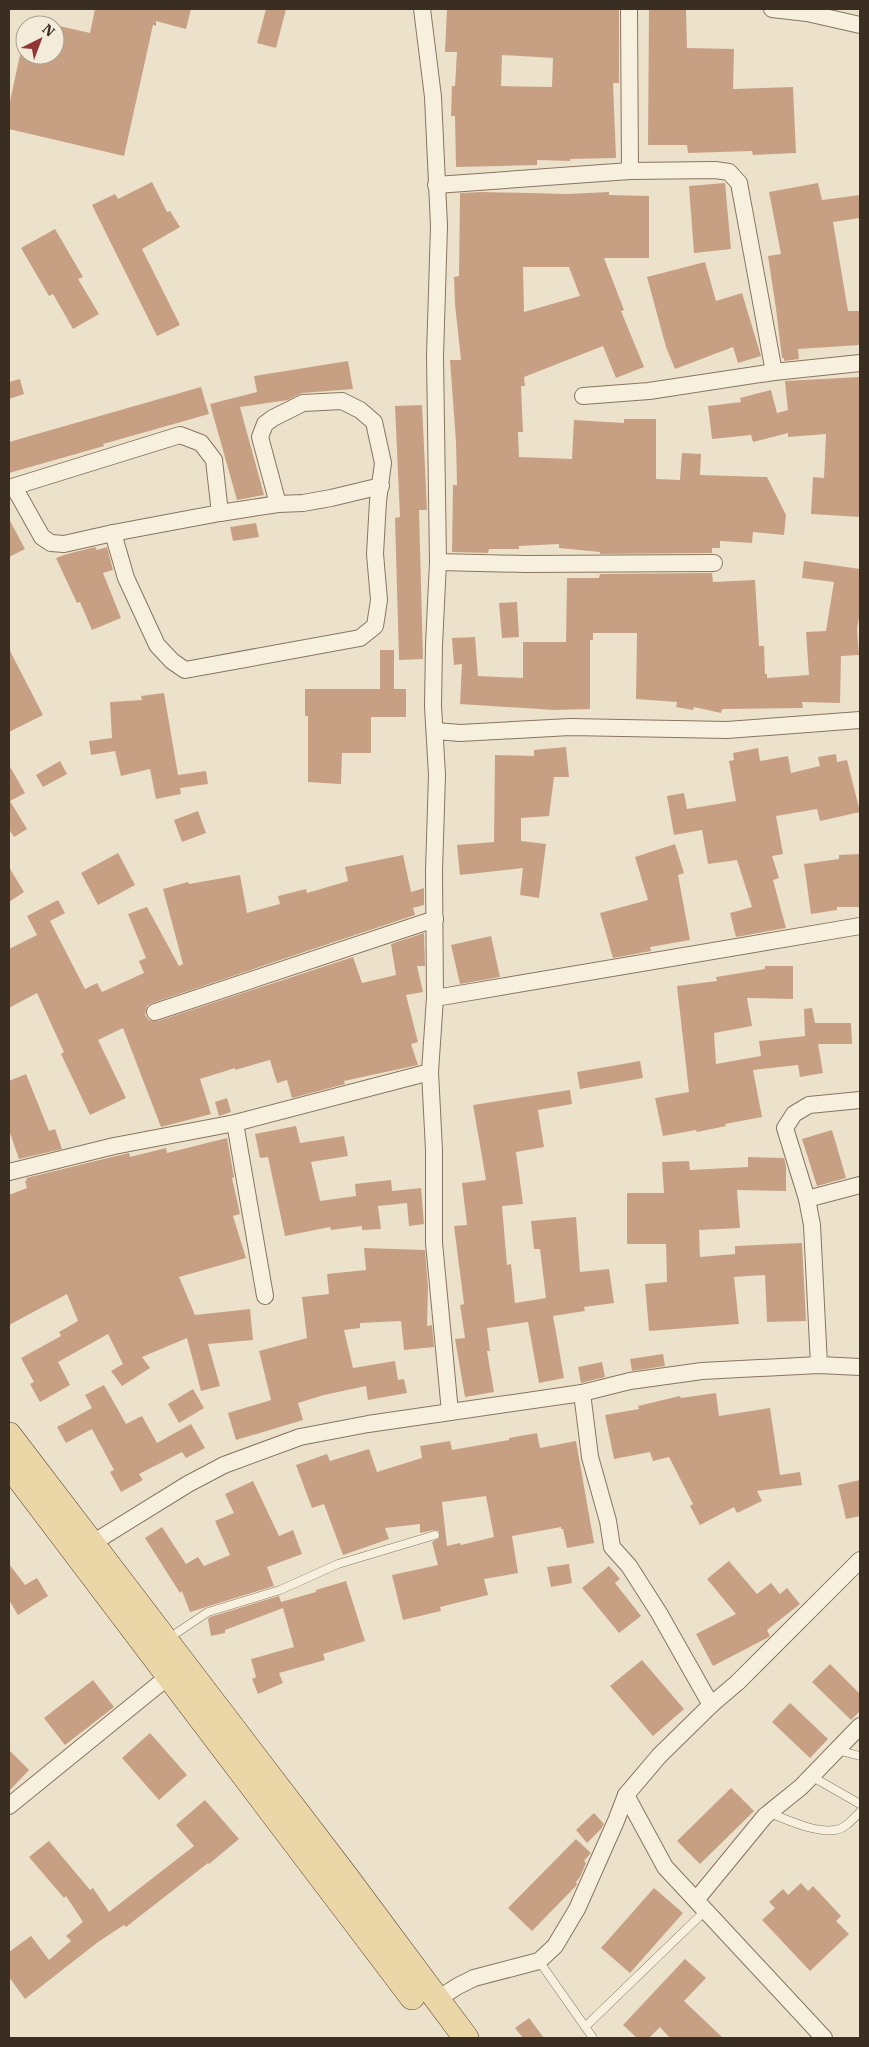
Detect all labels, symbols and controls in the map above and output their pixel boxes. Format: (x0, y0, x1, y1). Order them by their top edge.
north arrow (15, 15, 65, 65)
text: N (39, 20, 59, 41)

